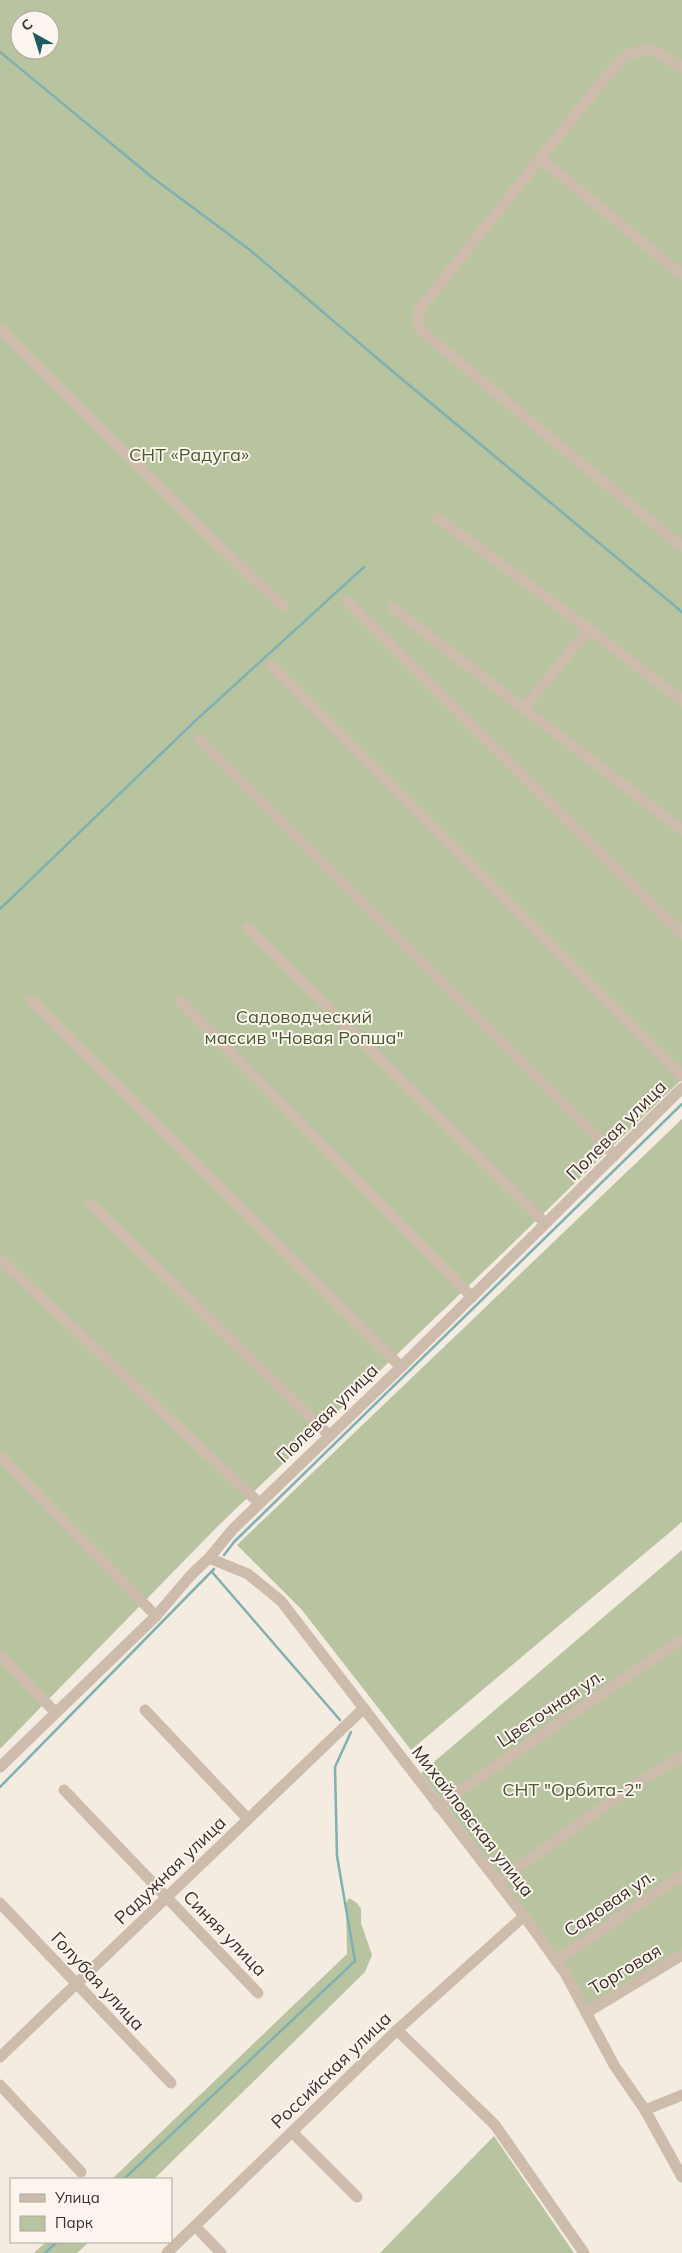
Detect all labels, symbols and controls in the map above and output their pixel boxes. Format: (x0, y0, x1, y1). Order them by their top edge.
north arrow (10, 10, 60, 60)
text: С (17, 15, 36, 35)
park label: СНТ «Радуга» (129, 443, 249, 466)
park label: Садоводческий массив "Новая Ропша" (205, 1005, 403, 1049)
street label: Полевая улица (561, 1075, 671, 1185)
street label: Полевая улица (271, 1359, 383, 1467)
street label: Цветочная ул. (492, 1664, 608, 1752)
street label: Михайловская улица (407, 1741, 539, 1901)
park label: СНТ "Орбита-2" (502, 1778, 642, 1801)
street label: Радужная улица (109, 1811, 231, 1929)
street label: Садовая ул. (559, 1864, 659, 1942)
street label: Синяя улица (178, 1885, 272, 1981)
street label: Голубая улица (46, 1927, 150, 2035)
street label: Торговая (585, 1938, 665, 2000)
street label: Российская улица (266, 2007, 396, 2133)
legend (10, 2178, 172, 2243)
text: Улица (54, 2188, 100, 2207)
text: Парк (55, 2213, 94, 2232)

